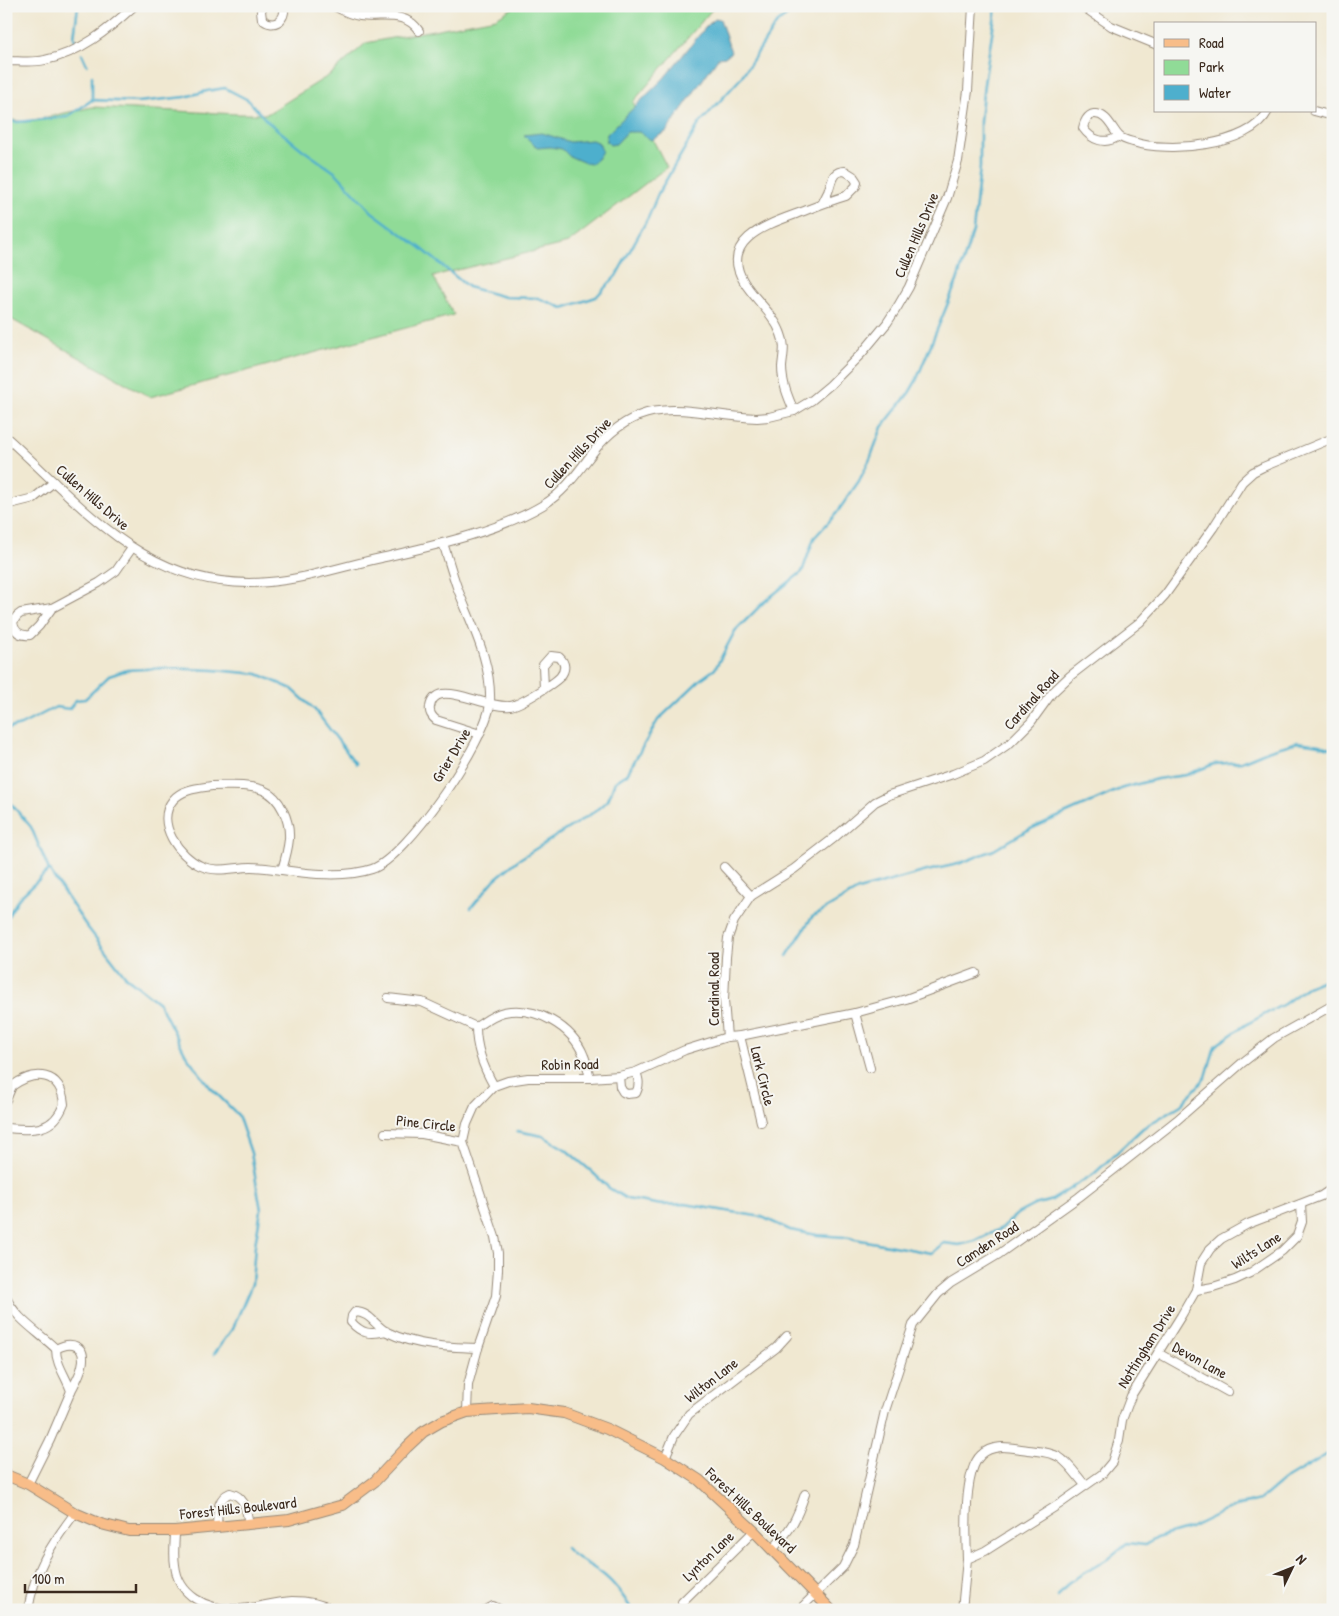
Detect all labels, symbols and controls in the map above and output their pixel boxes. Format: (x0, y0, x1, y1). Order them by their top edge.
legend (1154, 22, 1316, 112)
text: Road (1199, 32, 1224, 53)
text: Park (1199, 56, 1224, 77)
text: Water (1199, 82, 1231, 103)
street label: Cullen Hills Drive (889, 189, 943, 281)
street label: Cullen Hills Drive (538, 412, 616, 494)
street label: Cullen Hills Drive (52, 459, 134, 535)
street label: Cardinal Road (999, 665, 1064, 734)
street label: Grier Drive (427, 724, 475, 786)
street label: Cardinal Road (703, 952, 724, 1026)
street label: Lark Circle (746, 1044, 780, 1108)
street label: Robin Road (541, 1053, 599, 1075)
street label: Pine Circle (395, 1109, 457, 1137)
street label: Camden Road (952, 1216, 1023, 1272)
street label: Wilts Lane (1227, 1226, 1285, 1274)
street label: Nottingham Drive (1112, 1300, 1180, 1392)
street label: Devon Lane (1169, 1336, 1231, 1384)
street label: Wilton Lane (680, 1353, 742, 1407)
street label: Forest Hills Boulevard (700, 1462, 801, 1558)
street label: Forest Hills Boulevard (178, 1491, 297, 1525)
street label: Lynton Lane (678, 1526, 738, 1586)
north arrow (1266, 1544, 1316, 1594)
text: N (1292, 1550, 1312, 1568)
scale bar (25, 1561, 136, 1593)
text: 100 m (32, 1568, 65, 1589)

